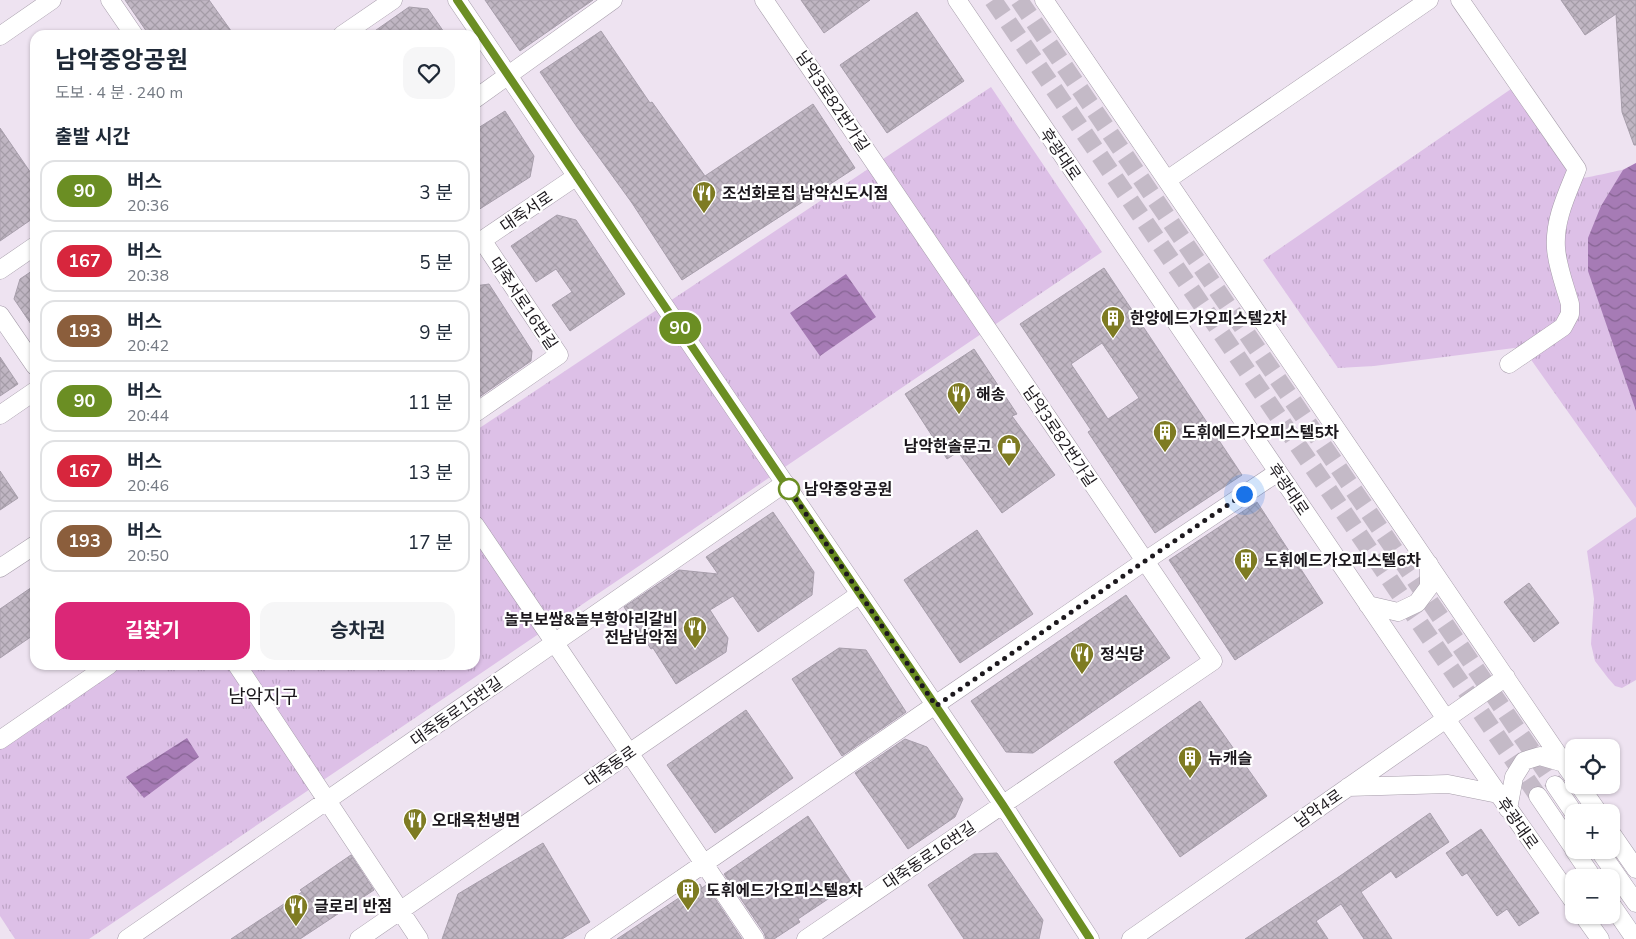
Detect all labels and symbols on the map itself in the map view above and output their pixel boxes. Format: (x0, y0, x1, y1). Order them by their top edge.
street label: 남악3로82번가길 (790, 47, 874, 156)
street label: 후광대로 (1035, 124, 1086, 185)
restaurant icon: 조선화로집 남악신도시점 (691, 180, 717, 214)
place label: 조선화로집 남악신도시점 (722, 183, 888, 205)
street label: 대죽서로 (496, 186, 557, 237)
street label: 대죽서로16번길 (484, 253, 562, 354)
building icon: 한양에드가오피스텔2차 (1100, 305, 1126, 339)
place label: 한양에드가오피스텔2차 (1130, 308, 1287, 330)
line badge: 90 (658, 312, 702, 344)
restaurant icon: 해송 (946, 381, 972, 415)
street label: 남악3로82번가길 (1017, 382, 1101, 491)
place label: 해송 (976, 384, 1006, 406)
building icon: 도휘에드가오피스텔5차 (1152, 419, 1178, 453)
place label: 도휘에드가오피스텔5차 (1182, 422, 1339, 444)
shop icon: 남악한솔문고 (996, 433, 1022, 467)
place label: 남악한솔문고 (904, 436, 992, 458)
street label: 후광대로 (1263, 459, 1314, 520)
marker: 남악중앙공원 (778, 478, 800, 500)
place label: 남악중앙공원 (804, 479, 892, 501)
your location (1232, 482, 1257, 507)
building icon: 도휘에드가오피스텔6차 (1233, 547, 1259, 581)
place label: 도휘에드가오피스텔6차 (1264, 550, 1421, 572)
place label: 놀부보쌈&놀부항아리갈비 전남남악점 (504, 609, 678, 649)
restaurant icon: 놀부보쌈&놀부항아리갈비 전남남악점 (682, 615, 708, 649)
restaurant icon: 정식당 (1069, 641, 1095, 675)
place label: 정식당 (1100, 644, 1144, 666)
street label: 대죽동로15번길 (406, 672, 507, 752)
district label: 남악지구 (228, 684, 298, 710)
street label: 대죽동로 (580, 741, 641, 793)
building icon: 뉴캐슬 (1177, 745, 1203, 779)
place label: 뉴캐슬 (1208, 748, 1252, 770)
street label: 남악4로 (1290, 784, 1347, 833)
street label: 후광대로 (1491, 793, 1543, 854)
restaurant icon: 오대옥천냉면 (402, 807, 428, 841)
place label: 오대옥천냉면 (432, 810, 520, 832)
street label: 대죽동로16번길 (879, 817, 980, 895)
building icon: 도휘에드가오피스텔8차 (675, 877, 701, 911)
place label: 도휘에드가오피스텔8차 (706, 880, 863, 902)
restaurant icon: 글로리 반점 (283, 893, 309, 927)
place label: 글로리 반점 (314, 896, 392, 918)

